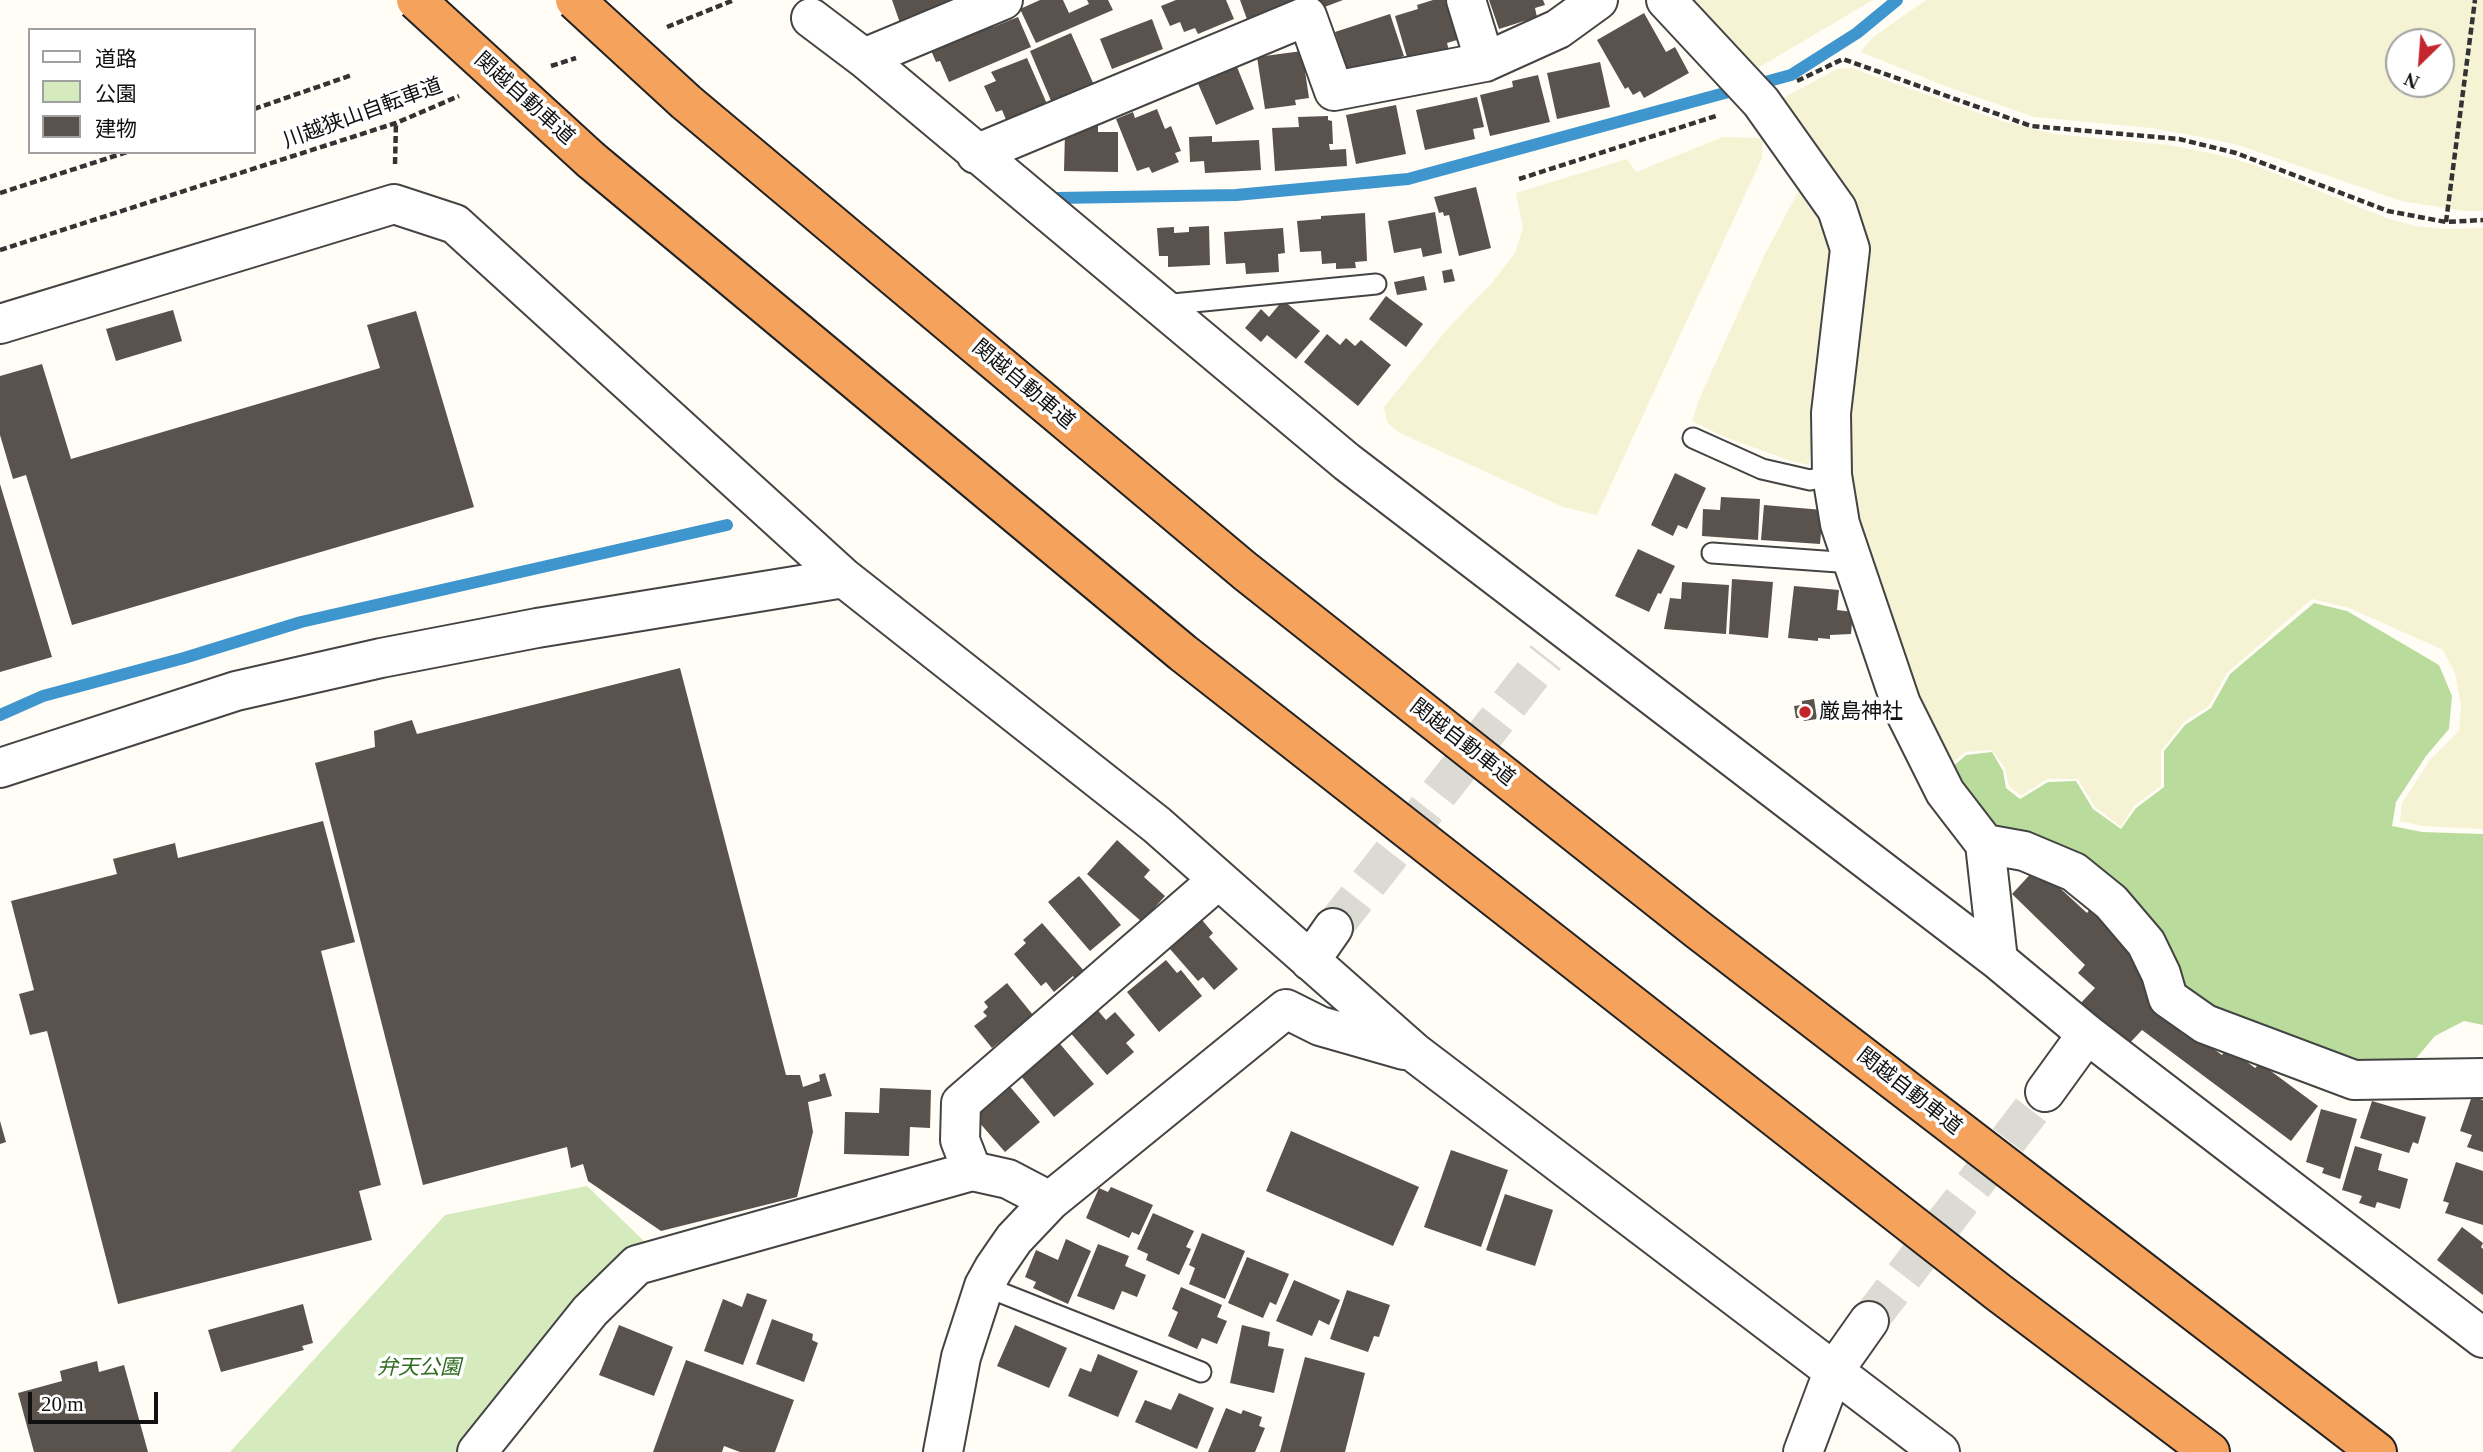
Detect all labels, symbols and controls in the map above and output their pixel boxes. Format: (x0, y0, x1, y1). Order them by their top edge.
legend (28, 28, 256, 154)
north arrow (2385, 28, 2455, 98)
text: 道路 (95, 47, 137, 71)
street label: 関越自動車道 (469, 47, 579, 151)
text: N (2401, 68, 2422, 93)
street label: 川越狭山自転車道 (280, 73, 446, 155)
text: 公園 (95, 82, 137, 106)
text: 建物 (95, 117, 137, 141)
street label: 関越自動車道 (967, 335, 1079, 435)
street label: 関越自動車道 (1405, 694, 1519, 792)
place label: 厳島神社 (1819, 699, 1903, 725)
marker: 厳島神社 (1797, 704, 1813, 720)
street label: 関越自動車道 (1852, 1043, 1966, 1141)
park label: 弁天公園 (377, 1355, 461, 1381)
scale bar (32, 1378, 161, 1422)
text: 20 m (41, 1392, 84, 1416)

